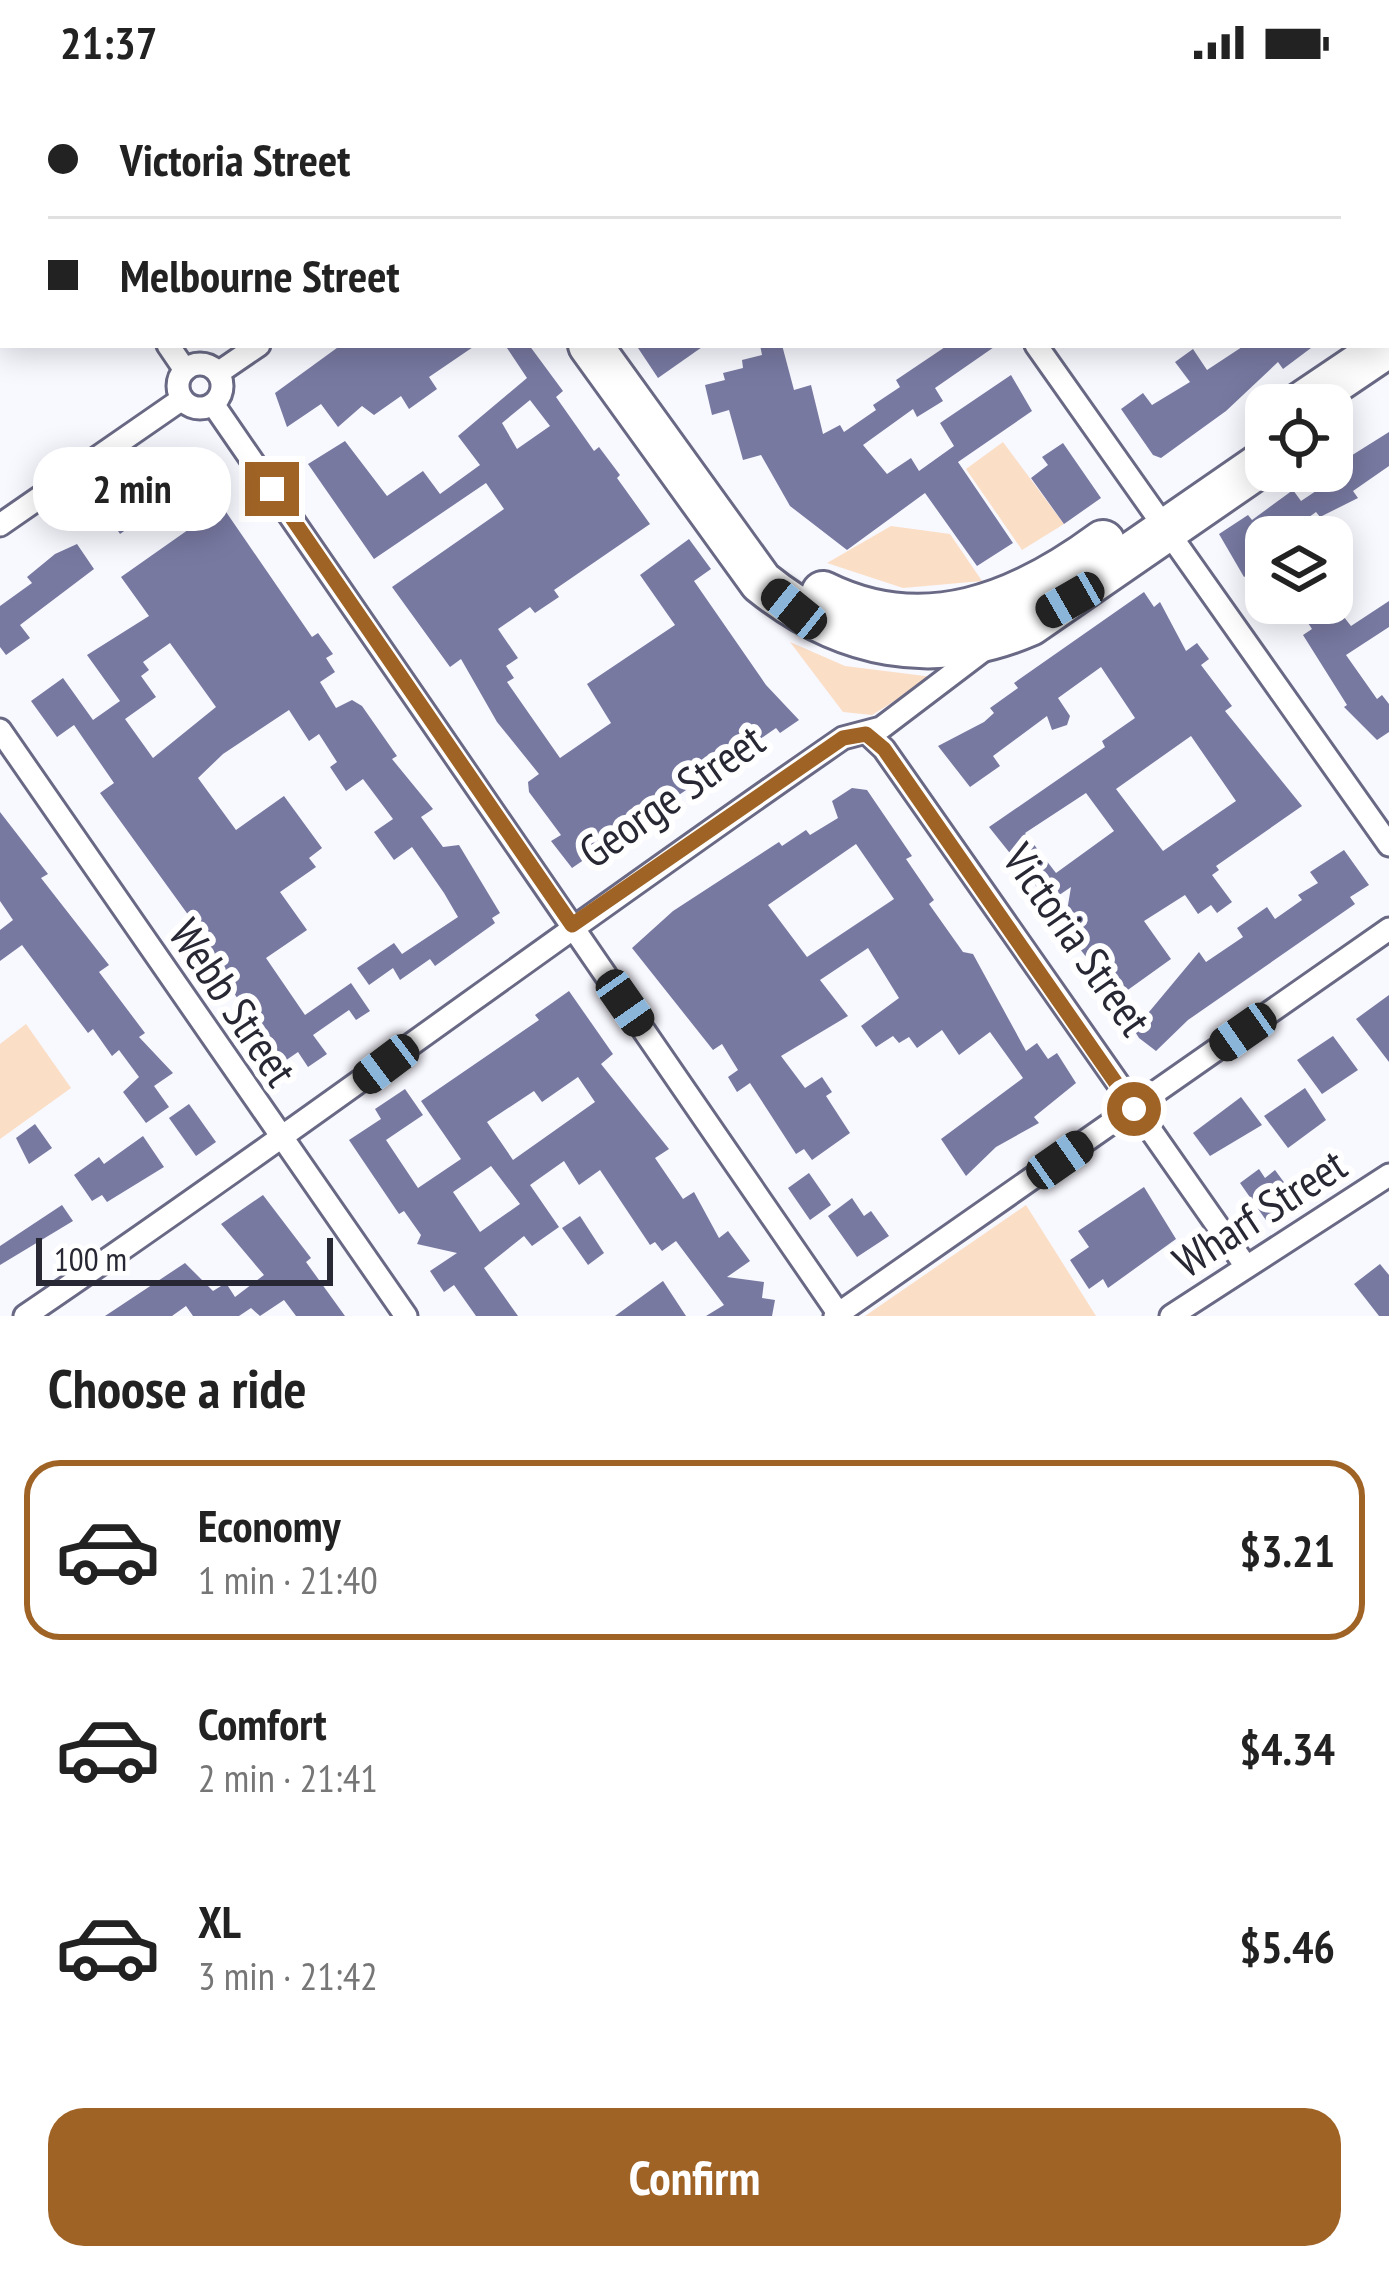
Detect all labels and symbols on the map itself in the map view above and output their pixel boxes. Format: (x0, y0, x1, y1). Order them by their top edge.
callout: 2 min (32, 447, 230, 531)
route end (245, 462, 299, 516)
car (1030, 566, 1110, 634)
car (755, 572, 833, 646)
street label: George Street (567, 710, 775, 880)
street label: Victoria Street (990, 831, 1165, 1047)
street label: Webb Street (157, 907, 311, 1097)
car (590, 963, 660, 1043)
car (1203, 997, 1283, 1067)
car (346, 1028, 426, 1100)
route start (1107, 1082, 1161, 1136)
car (1020, 1125, 1100, 1195)
street label: Wharf Street (1162, 1134, 1357, 1289)
scale bar (36, 1232, 333, 1285)

